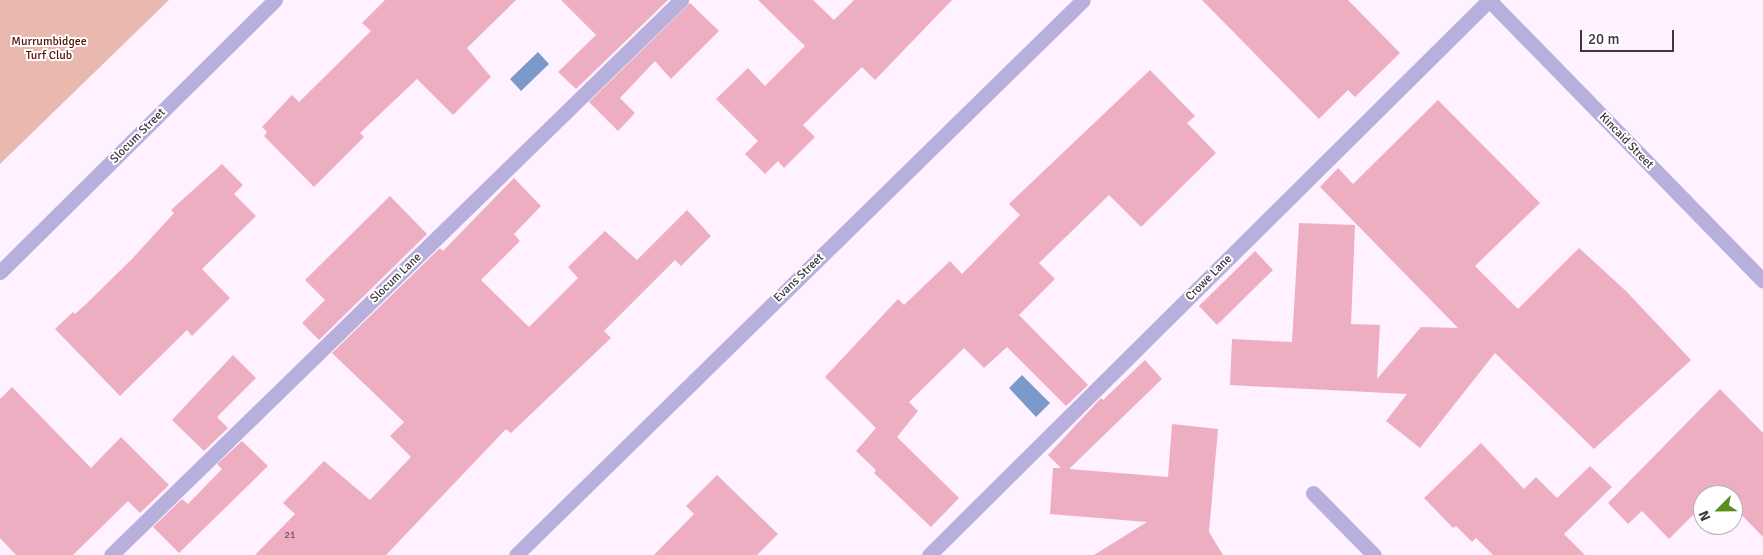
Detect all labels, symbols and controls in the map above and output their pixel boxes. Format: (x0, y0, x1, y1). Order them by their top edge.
scale bar (1583, 20, 1677, 52)
text: 20 m (1588, 30, 1619, 48)
park label: Murrumbidgee Turf Club (11, 35, 87, 63)
street label: Slocum Street (107, 105, 169, 167)
street label: Kincaid Street (1596, 110, 1656, 172)
street label: Slocum Lane (367, 250, 425, 306)
street label: Evans Street (771, 251, 827, 305)
street label: Crowe Lane (1183, 252, 1235, 304)
north arrow (1693, 485, 1743, 535)
text: N (1695, 508, 1714, 523)
house number: 21 (285, 530, 295, 542)

